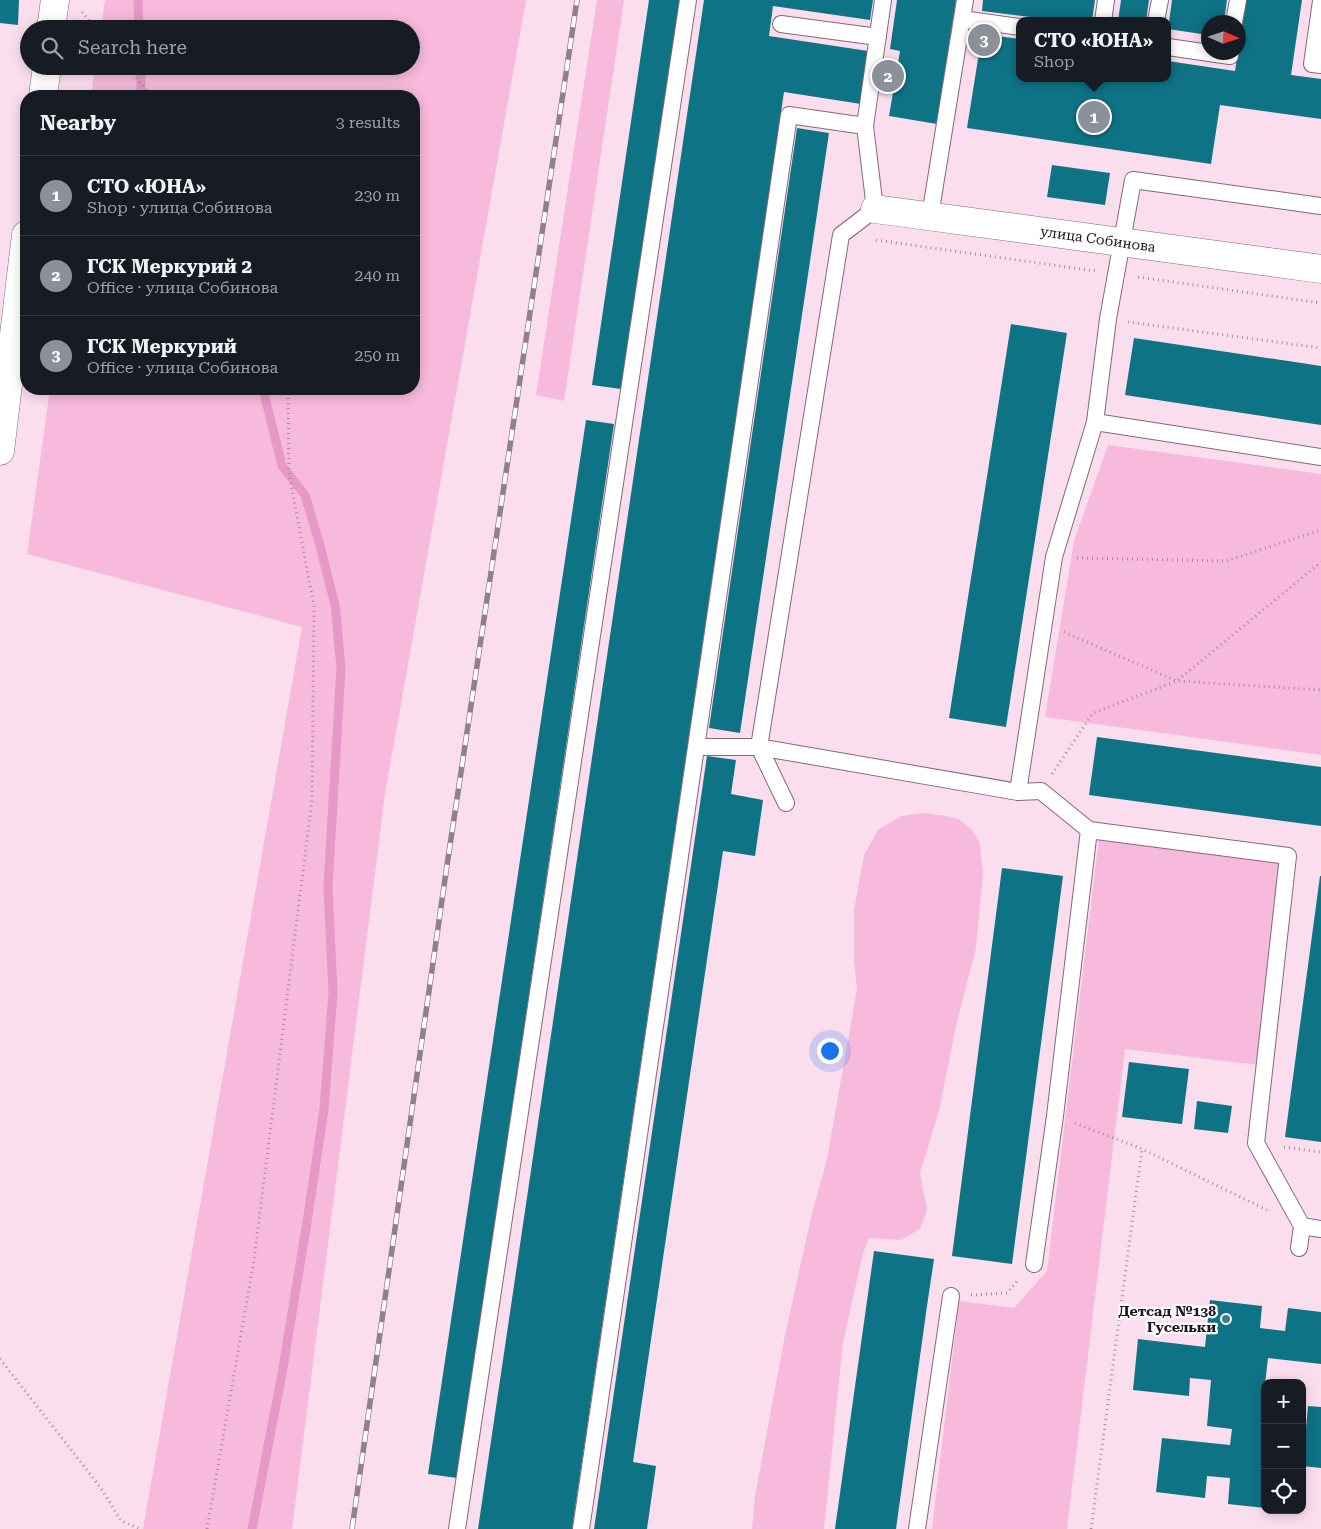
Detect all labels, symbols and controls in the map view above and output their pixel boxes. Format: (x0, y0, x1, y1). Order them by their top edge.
north arrow (1201, 15, 1246, 60)
popup (1016, 17, 1171, 82)
search box (20, 20, 420, 75)
pin: 3 (968, 21, 1000, 59)
text: СТО «ЮНА» (1034, 29, 1153, 52)
icon: search (38, 34, 66, 62)
text: Search here (78, 36, 187, 59)
text: Shop (1034, 52, 1074, 71)
pin: 2 (872, 57, 904, 95)
pin: 1 (1078, 98, 1110, 136)
text: Nearby (40, 111, 116, 135)
text: 3 results (336, 113, 400, 132)
text: СТО «ЮНА» (87, 175, 206, 198)
text: 1 (52, 186, 60, 205)
text: 230 m (354, 186, 400, 205)
text: Shop · улица Собинова (87, 198, 272, 217)
street label: улица Собинова (1039, 223, 1157, 255)
text: ГСК Меркурий 2 (87, 255, 252, 278)
text: 2 (52, 266, 60, 285)
text: 240 m (354, 266, 400, 285)
text: Office · улица Собинова (87, 278, 278, 297)
text: ГСК Меркурий (87, 335, 237, 358)
text: 3 (52, 346, 60, 365)
text: 250 m (354, 346, 400, 365)
text: Office · улица Собинова (87, 358, 278, 377)
your location (817, 1038, 843, 1064)
place label: Детсад №138 Гусельки (1119, 1303, 1216, 1335)
marker: Детсад №138 Гусельки (1220, 1313, 1232, 1325)
map controls (1261, 1379, 1306, 1514)
button: + (1261, 1379, 1306, 1424)
button: − (1261, 1424, 1306, 1469)
button: locate (1261, 1469, 1306, 1514)

